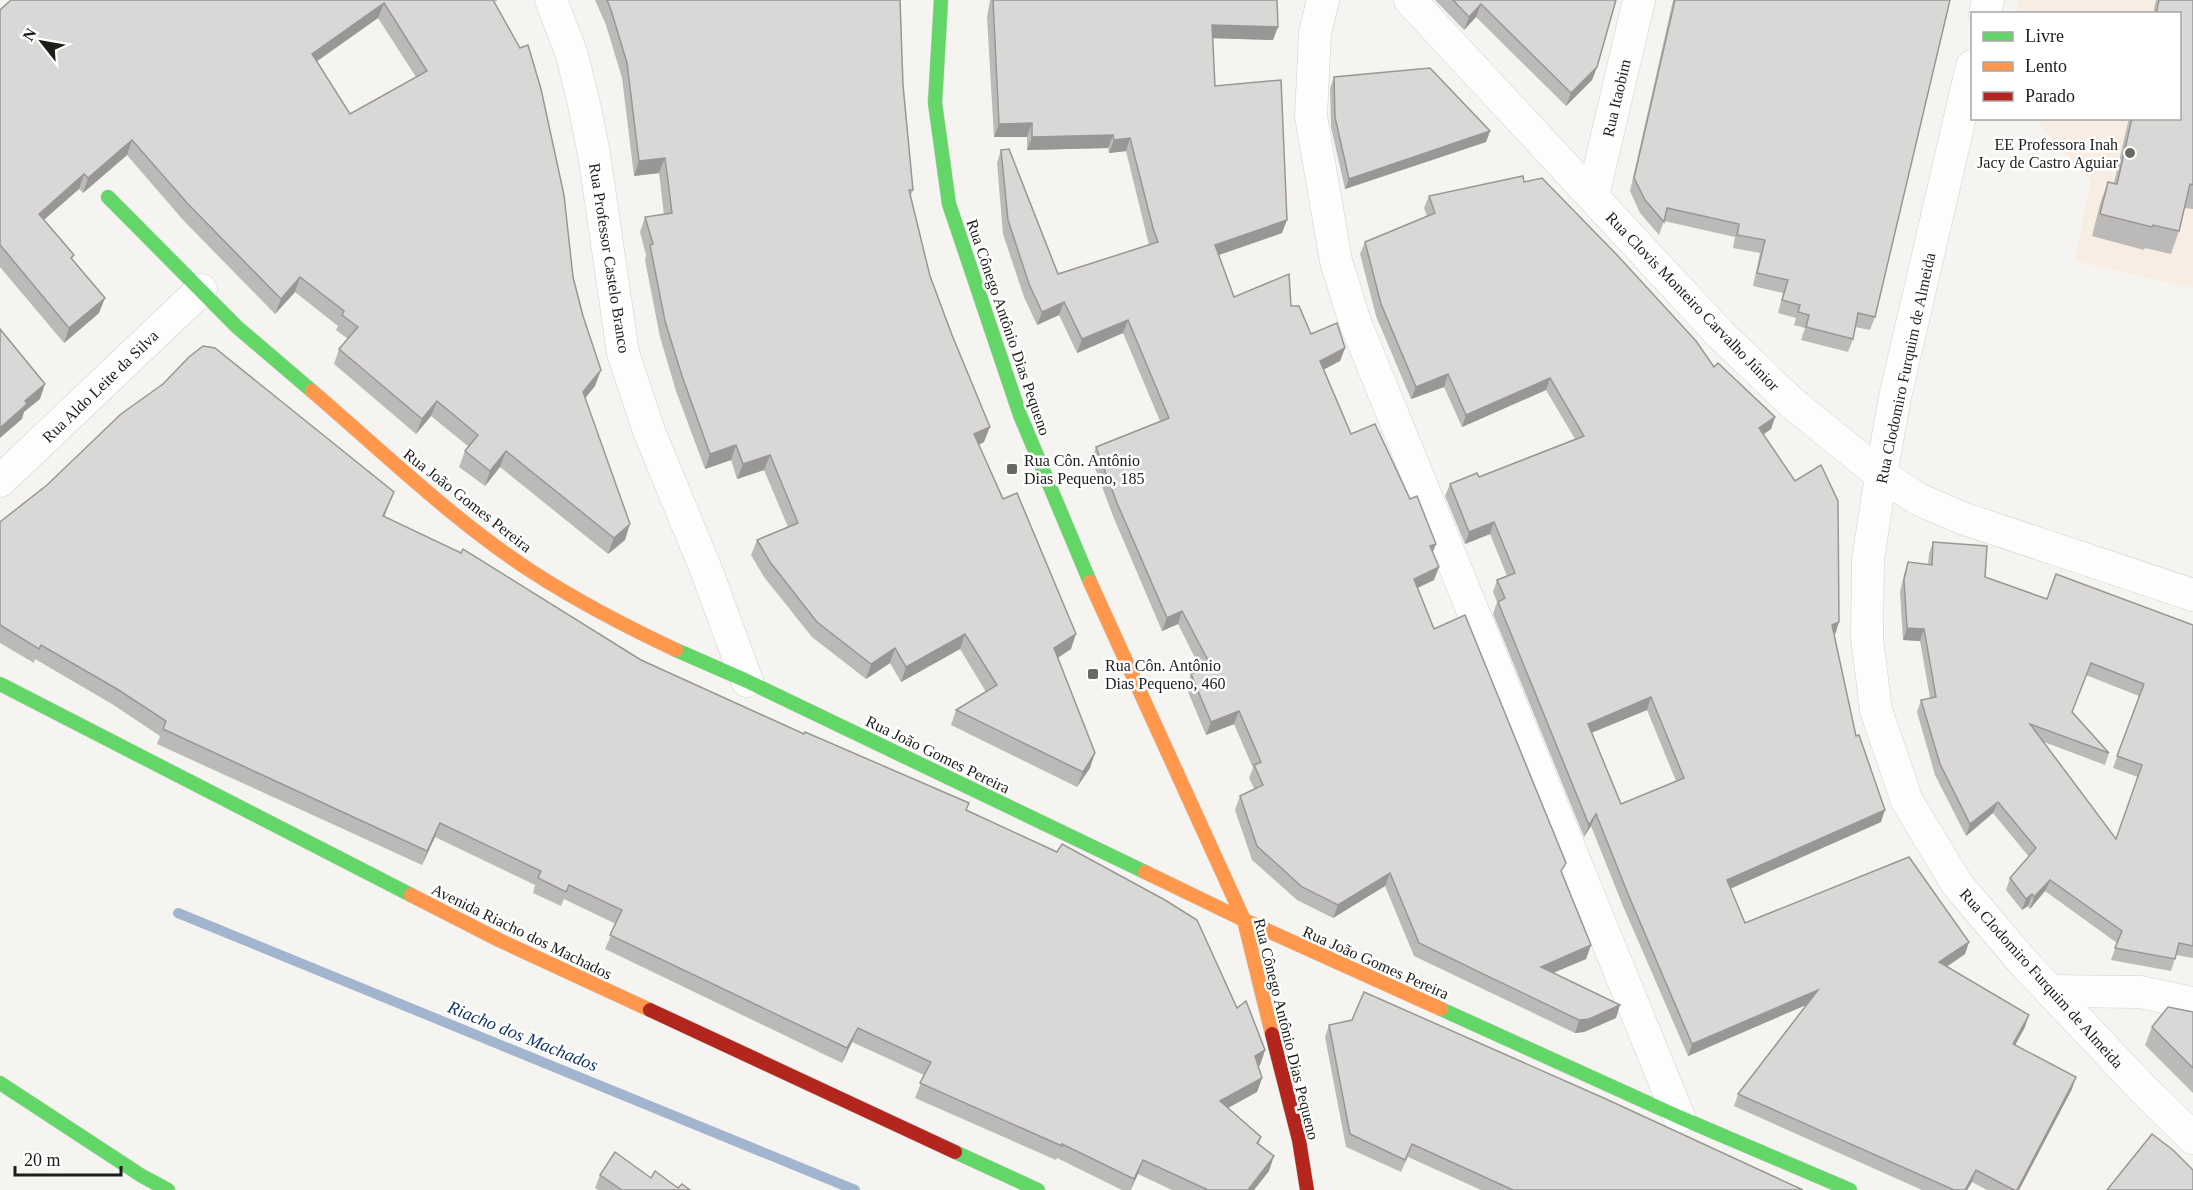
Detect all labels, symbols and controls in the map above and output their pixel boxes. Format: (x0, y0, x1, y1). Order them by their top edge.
north arrow (12, 12, 72, 72)
legend (1971, 12, 2181, 120)
text: N (19, 25, 40, 44)
text: Livre (2025, 26, 2064, 46)
text: Lento (2025, 56, 2067, 76)
street label: Rua Itaobim (1599, 57, 1634, 139)
text: Parado (2025, 86, 2075, 106)
place label: EE Professora Inah Jacy de Castro Aguiar (1977, 136, 2119, 172)
marker: EE Professora Inah Jacy de Castro Aguiar (2123, 146, 2137, 160)
street label: Rua Professor Castelo Branco (586, 162, 633, 354)
street label: Rua Clovis Monteiro Carvalho Júnior (1603, 208, 1783, 395)
street label: Rua Cônego Antônio Dias Pequeno (963, 217, 1054, 438)
street label: Rua Clodomiro Furquim de Almeida (1873, 251, 1939, 485)
street label: Rua Aldo Leite da Silva (39, 327, 162, 446)
street label: Rua João Gomes Pereira (400, 445, 535, 556)
place label: Rua Côn. Antônio Dias Pequeno, 185 (1024, 452, 1144, 488)
marker: Rua Côn. Antônio Dias Pequeno, 185 (1005, 462, 1019, 476)
place label: Rua Côn. Antônio Dias Pequeno, 460 (1105, 657, 1225, 693)
marker: Rua Côn. Antônio Dias Pequeno, 460 (1086, 667, 1100, 681)
street label: Rua João Gomes Pereira (863, 712, 1012, 797)
street label: Avenida Riacho dos Machados (429, 880, 615, 983)
street label: Rua Clodomiro Furquim de Almeida (1956, 885, 2127, 1072)
street label: Rua Cônego Antônio Dias Pequeno (1250, 917, 1322, 1142)
street label: Rua João Gomes Pereira (1300, 923, 1451, 1002)
water label: Riacho dos Machados (444, 996, 601, 1075)
scale bar (15, 1139, 122, 1177)
text: 20 m (24, 1150, 61, 1170)

